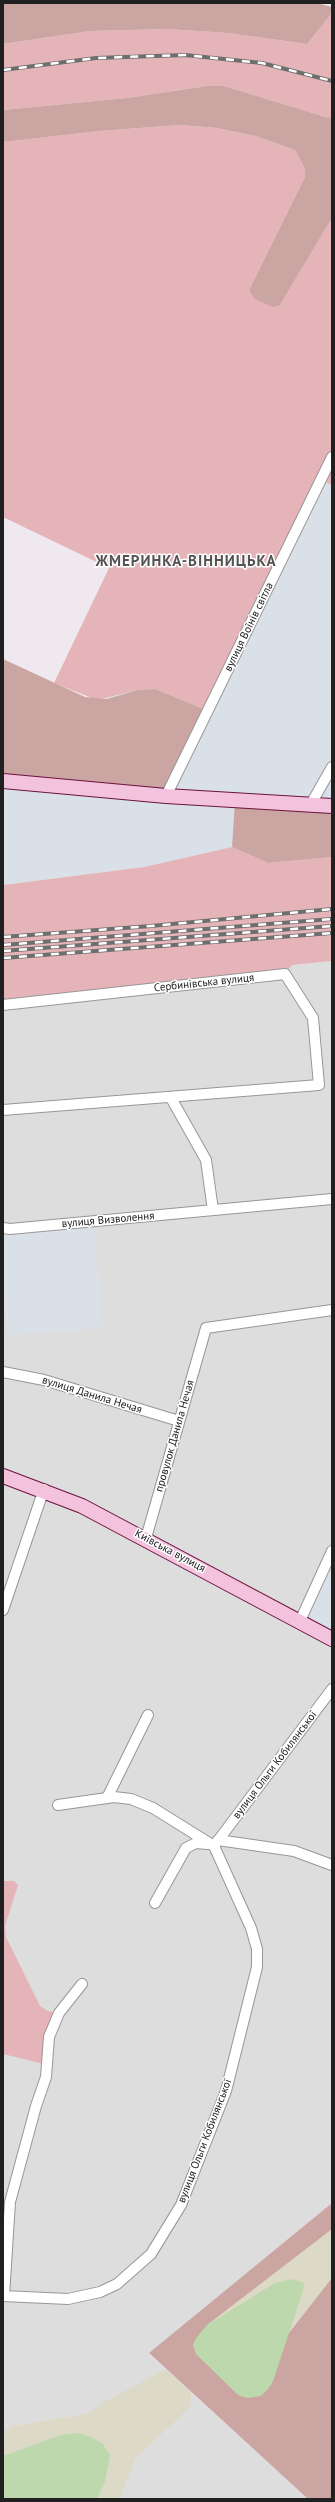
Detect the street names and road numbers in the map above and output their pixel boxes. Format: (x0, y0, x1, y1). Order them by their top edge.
street label: вулиця Воїнів світла (222, 580, 276, 674)
street label: Сербинівська вулиця (153, 971, 255, 995)
street label: вулиця Визволення (61, 1209, 155, 1231)
street label: вулиця Данила Нечая (40, 1373, 144, 1417)
street label: провулок Данила Нечая (153, 1379, 197, 1493)
street label: Київська вулиця (132, 1527, 208, 1575)
street label: вулиця Ольги Кобилянської (230, 1708, 320, 1822)
street label: вулиця Ольги Кобилянської (175, 2077, 235, 2205)

